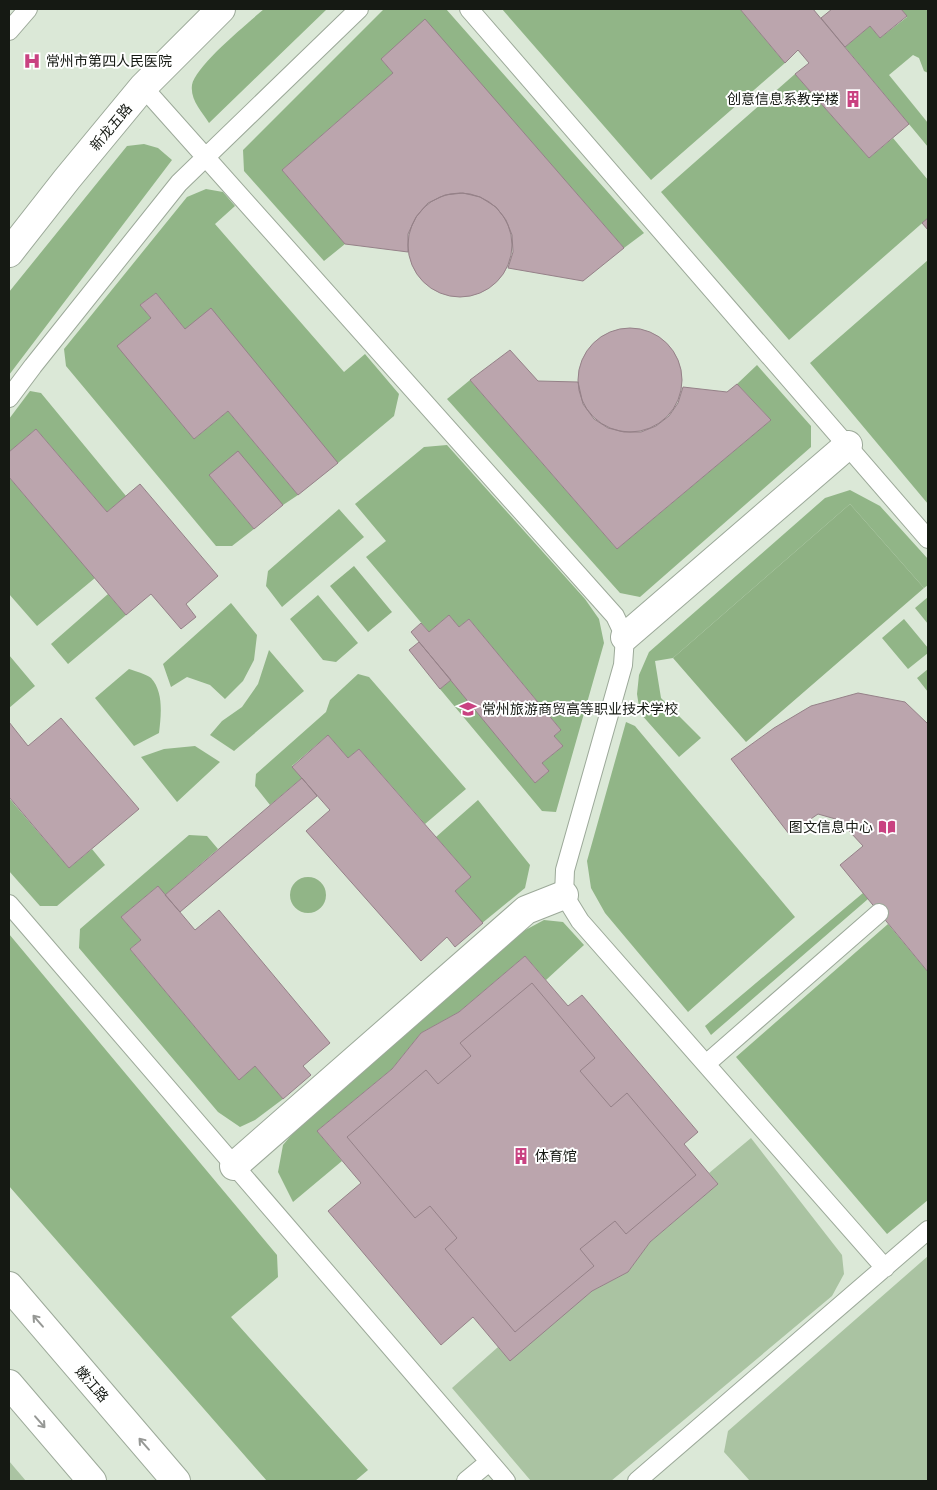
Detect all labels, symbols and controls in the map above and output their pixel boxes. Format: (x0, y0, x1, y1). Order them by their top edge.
hospital icon: 常州市第四人民医院 (22, 51, 42, 71)
place label: 常州市第四人民医院 (46, 51, 172, 70)
place label: 创意信息系教学楼 (727, 89, 839, 108)
building icon: 创意信息系教学楼 (843, 89, 863, 109)
street label: 新龙五路 (85, 99, 136, 154)
school or university icon: 常州旅游商贸高等职业技术学校 (458, 699, 478, 719)
place label: 常州旅游商贸高等职业技术学校 (482, 699, 678, 718)
place label: 图文信息中心 (789, 817, 873, 836)
library icon: 图文信息中心 (877, 817, 897, 837)
building icon: 体育馆 (511, 1146, 531, 1166)
place label: 体育馆 (535, 1146, 577, 1165)
one-way arrow (33, 1314, 44, 1327)
street label: 嫩江路 (71, 1362, 113, 1406)
one-way arrow (35, 1415, 46, 1428)
one-way arrow (138, 1438, 150, 1451)

